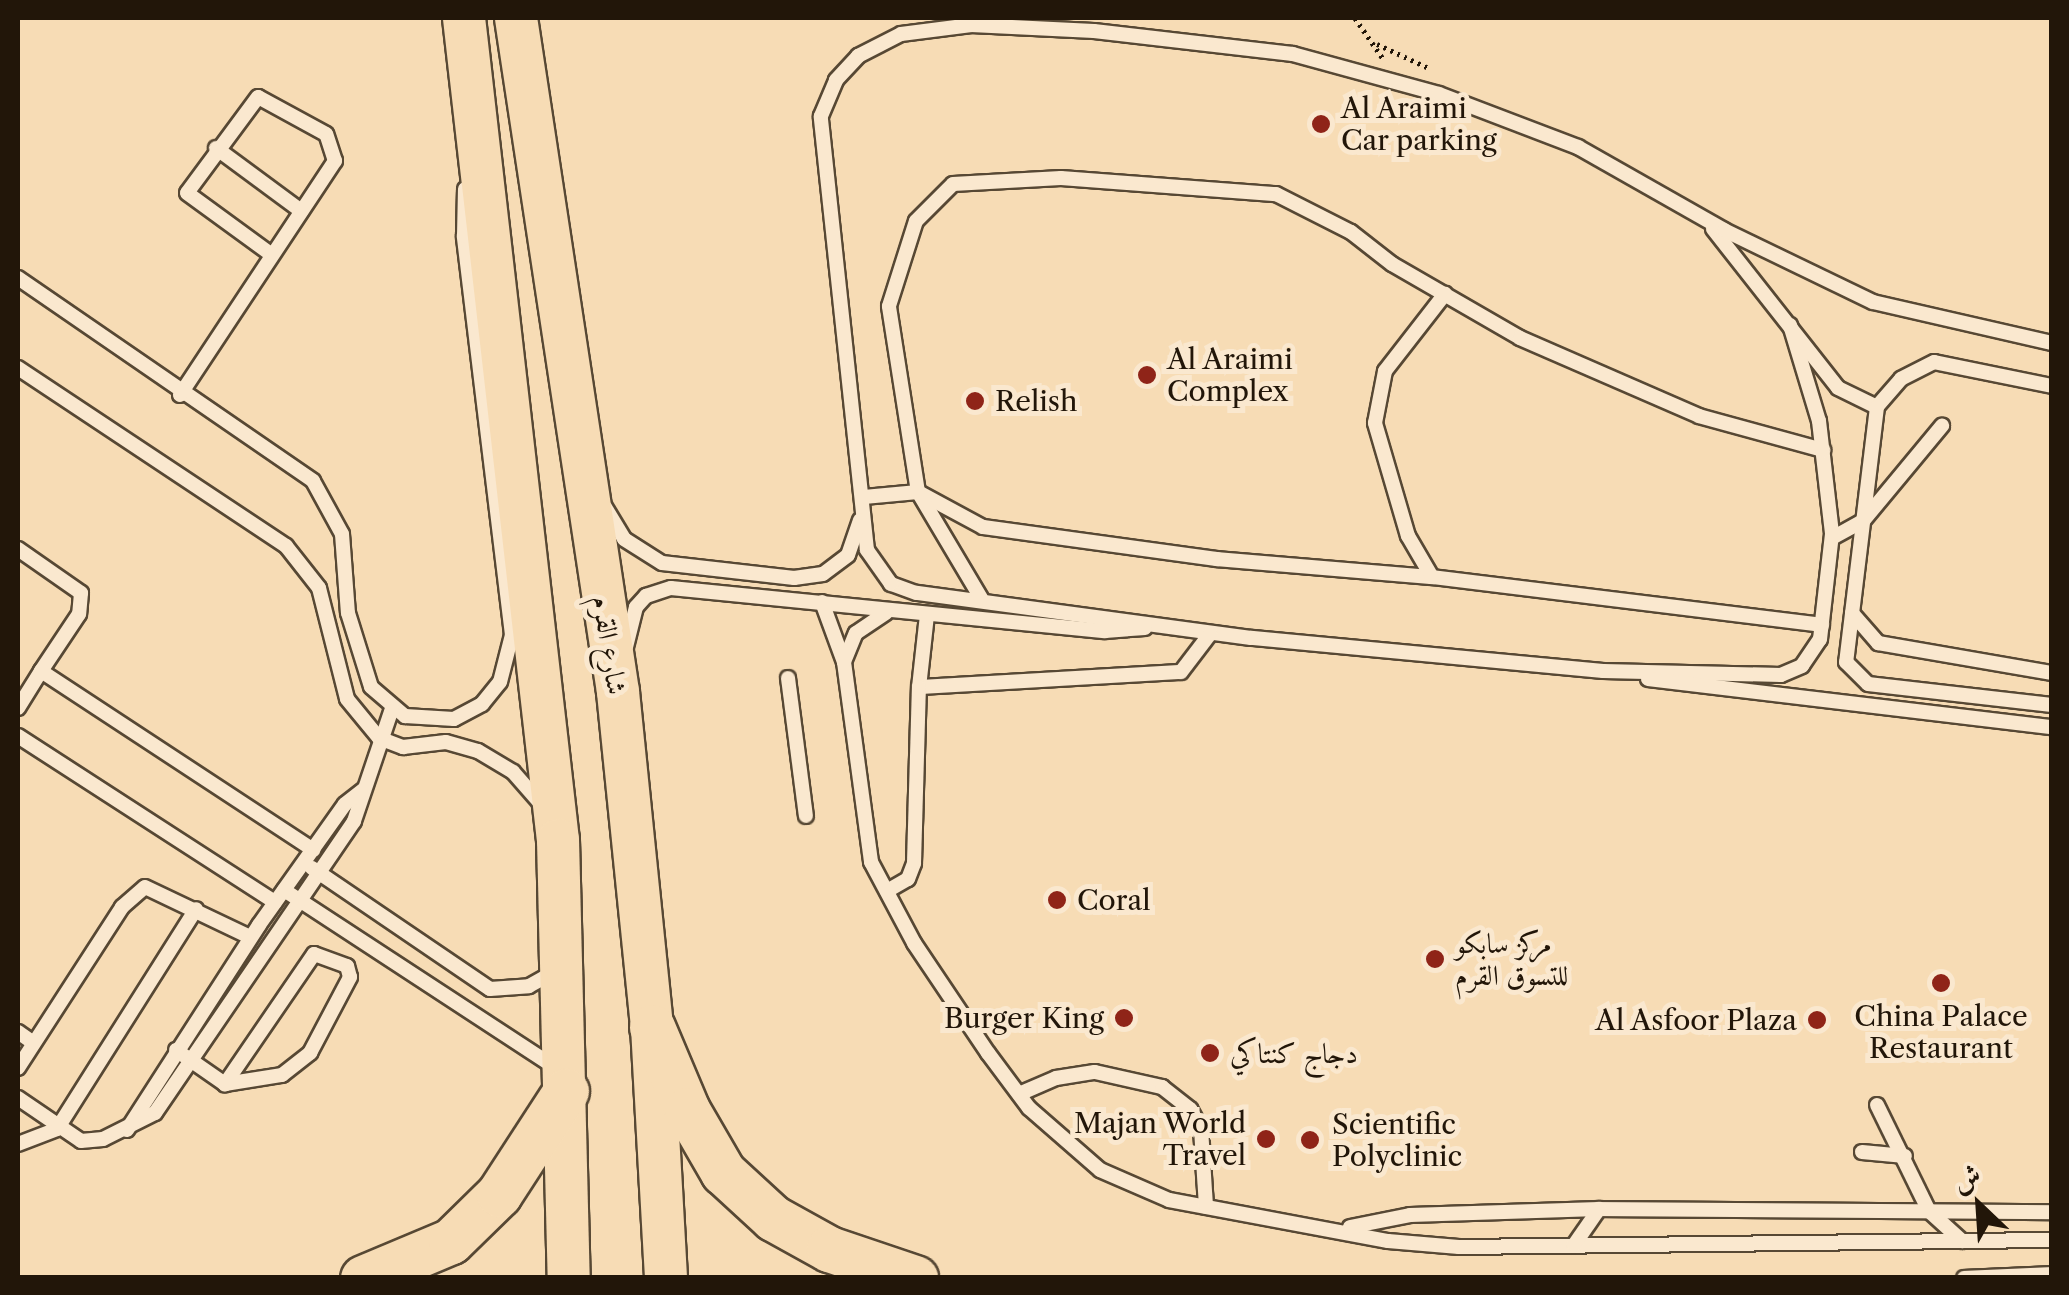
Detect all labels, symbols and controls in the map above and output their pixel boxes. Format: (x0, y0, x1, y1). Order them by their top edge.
place label: Al Araimi Car parking (1341, 91, 1497, 157)
marker: Al Araimi Car parking (1310, 113, 1332, 135)
place label: Al Araimi Complex (1167, 342, 1294, 408)
marker: Al Araimi Complex (1136, 364, 1158, 386)
place label: Relish (995, 384, 1078, 418)
marker: Relish (964, 390, 986, 412)
street label: شارع القرم (586, 593, 634, 697)
place label: Coral (1077, 883, 1150, 917)
marker: Coral (1046, 889, 1068, 911)
place label: مركز سابكو للتسوق القرم (1455, 926, 1569, 992)
marker: مركز سابكو للتسوق القرم (1424, 948, 1446, 970)
marker: China Palace Restaurant (1930, 972, 1952, 994)
place label: China Palace Restaurant (1854, 999, 2028, 1065)
place label: Burger King (943, 1001, 1104, 1035)
place label: Al Asfoor Plaza (1594, 1003, 1797, 1037)
marker: Burger King (1113, 1007, 1135, 1029)
marker: Al Asfoor Plaza (1806, 1009, 1828, 1031)
place label: دجاج كنتاكي (1230, 1036, 1358, 1070)
marker: دجاج كنتاكي (1199, 1042, 1221, 1064)
place label: Majan World Travel (1073, 1106, 1246, 1172)
place label: Scientific Polyclinic (1332, 1107, 1462, 1173)
marker: Scientific Polyclinic (1297, 1127, 1323, 1153)
marker: Majan World Travel (1255, 1128, 1277, 1150)
north arrow (1929, 1155, 2029, 1255)
text: ش (1947, 1157, 1986, 1199)

